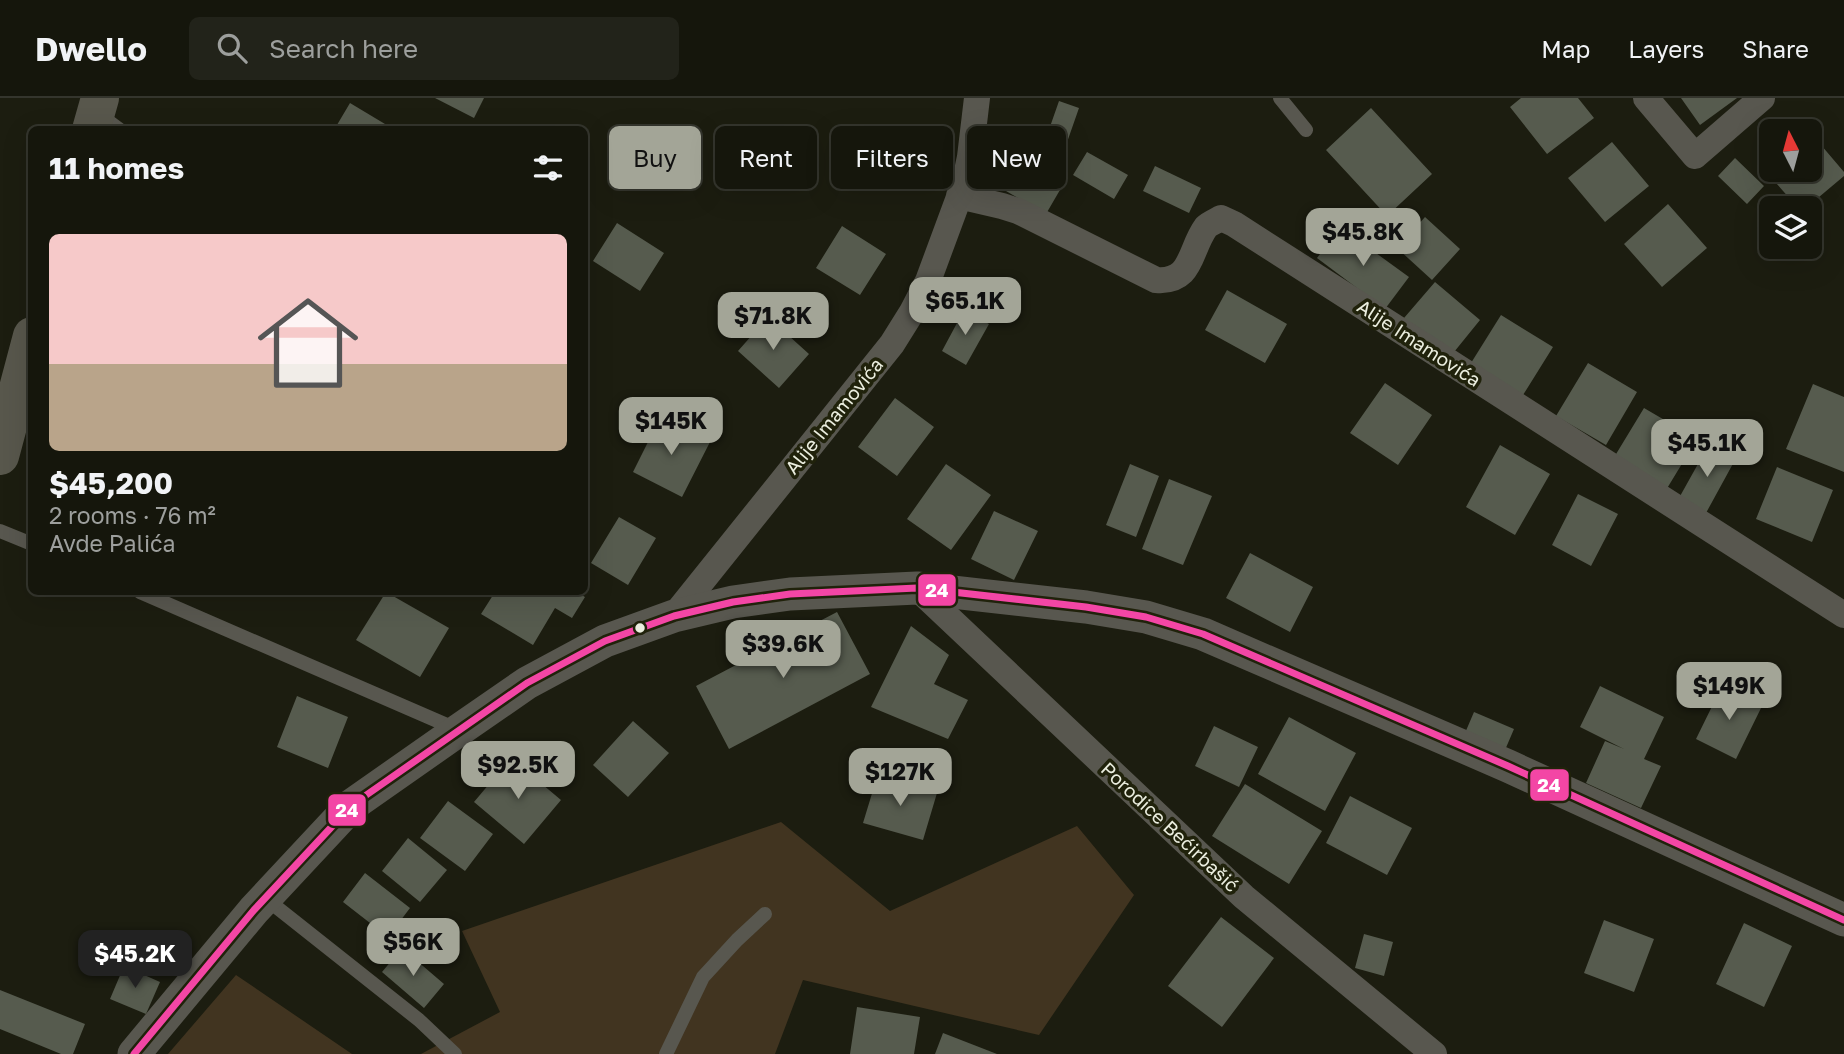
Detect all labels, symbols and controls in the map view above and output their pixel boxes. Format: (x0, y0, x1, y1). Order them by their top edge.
search box (189, 17, 679, 80)
text: Dwello (35, 29, 147, 68)
icon: search (213, 29, 251, 67)
text: Search here (269, 33, 418, 64)
text: Map (1541, 34, 1590, 63)
text: Layers (1628, 34, 1704, 63)
text: Share (1742, 34, 1809, 63)
north arrow (1759, 119, 1822, 182)
map controls (1759, 119, 1822, 259)
chip: Buy (609, 126, 701, 189)
chip: Rent (715, 126, 817, 189)
chip: Filters (831, 126, 953, 189)
chip: New (967, 126, 1066, 189)
icon: filters (529, 149, 567, 187)
text: 11 homes (49, 150, 184, 186)
button: layers (1759, 196, 1822, 259)
pin: $45.8K (1306, 208, 1420, 268)
text: $45.8K (1322, 217, 1404, 245)
pin: $65.1K (908, 278, 1022, 337)
icon: home (245, 280, 371, 406)
text: $65.1K (925, 286, 1005, 314)
pin: $71.8K (716, 292, 830, 352)
street label: Alije Imamovića (1353, 294, 1485, 391)
text: $71.8K (734, 301, 812, 329)
street label: Alije Imamovića (780, 353, 887, 478)
pin: $145K (622, 398, 720, 457)
text: $145K (635, 406, 707, 434)
pin: $45.1K (1650, 420, 1764, 479)
text: $45.1K (1667, 428, 1747, 456)
text: $45,200 (49, 465, 173, 501)
text: 2 rooms · 76 m² (49, 501, 216, 529)
text: Avde Palića (49, 529, 176, 557)
line badge: 24 (917, 573, 957, 607)
text: 24 (925, 578, 949, 601)
pin: $39.6K (726, 620, 840, 680)
unlabelled marker (633, 621, 647, 635)
text: $39.6K (742, 629, 824, 657)
pin: $149K (1680, 662, 1778, 722)
text: $149K (1693, 671, 1765, 699)
pin: $92.5K (461, 742, 575, 801)
pin: $127K (851, 748, 949, 808)
text: $92.5K (477, 750, 559, 778)
text: $127K (865, 757, 935, 785)
street label: Porodice Bećirbašić (1097, 757, 1244, 896)
line badge: 24 (1529, 768, 1570, 802)
text: 24 (1537, 773, 1561, 796)
line badge: 24 (327, 793, 367, 827)
text: 24 (335, 798, 359, 821)
pin: $56K (372, 918, 454, 978)
text: $56K (383, 927, 443, 955)
pin: $45.2K (78, 930, 192, 990)
text: $45.2K (94, 939, 176, 967)

